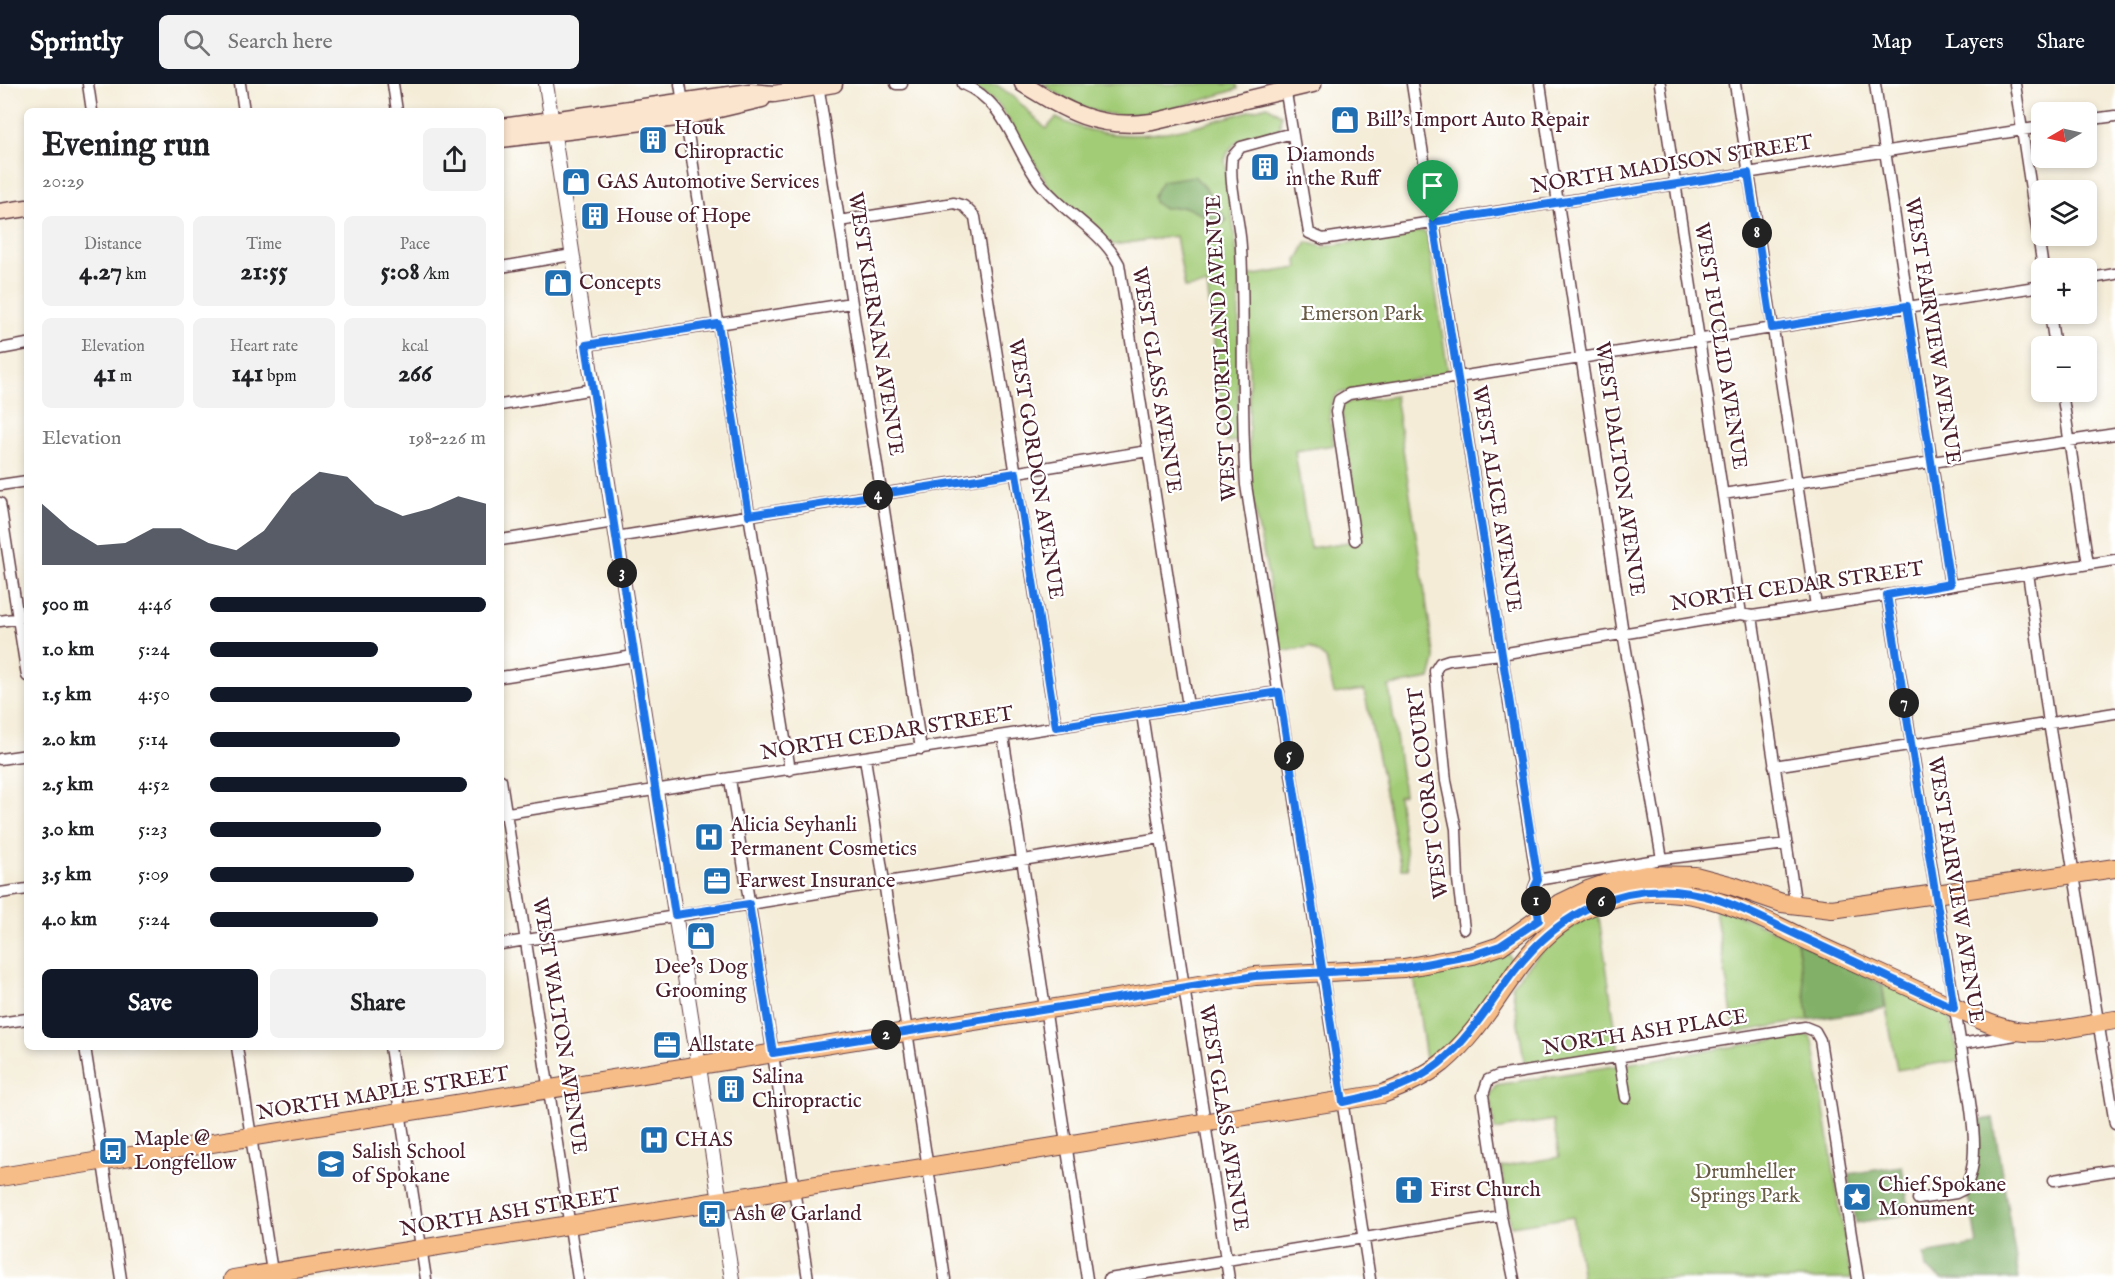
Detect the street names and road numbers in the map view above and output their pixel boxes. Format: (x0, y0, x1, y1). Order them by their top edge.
street label: NORTH MADISON STREET (1529, 129, 1816, 201)
street label: WEST KIERNAN AVENUE (841, 190, 909, 458)
street label: WEST COURTLAND AVENUE (1200, 194, 1244, 502)
street label: WEST FAIRVIEW AVENUE (1898, 195, 1966, 467)
street label: WEST EUCLID AVENUE (1687, 221, 1753, 471)
street label: WEST GLASS AVENUE (1125, 265, 1187, 495)
street label: WEST GORDON AVENUE (1001, 337, 1069, 601)
street label: WEST DALTON AVENUE (1588, 340, 1650, 598)
street label: WEST ALICE AVENUE (1465, 384, 1527, 614)
street label: NORTH CEDAR STREET (1669, 556, 1926, 618)
street label: WEST CORA COURT (1403, 685, 1455, 900)
street label: NORTH CEDAR STREET (759, 701, 1016, 767)
street label: WEST FAIRVIEW AVENUE (1921, 754, 1989, 1026)
street label: WEST WALTON AVENUE (525, 896, 593, 1156)
street label: WEST GLASS AVENUE (1192, 1003, 1254, 1233)
street label: NORTH ASH PLACE (1541, 1003, 1749, 1063)
street label: NORTH MAPLE STREET (255, 1061, 512, 1127)
street label: NORTH ASH STREET (398, 1182, 623, 1244)

